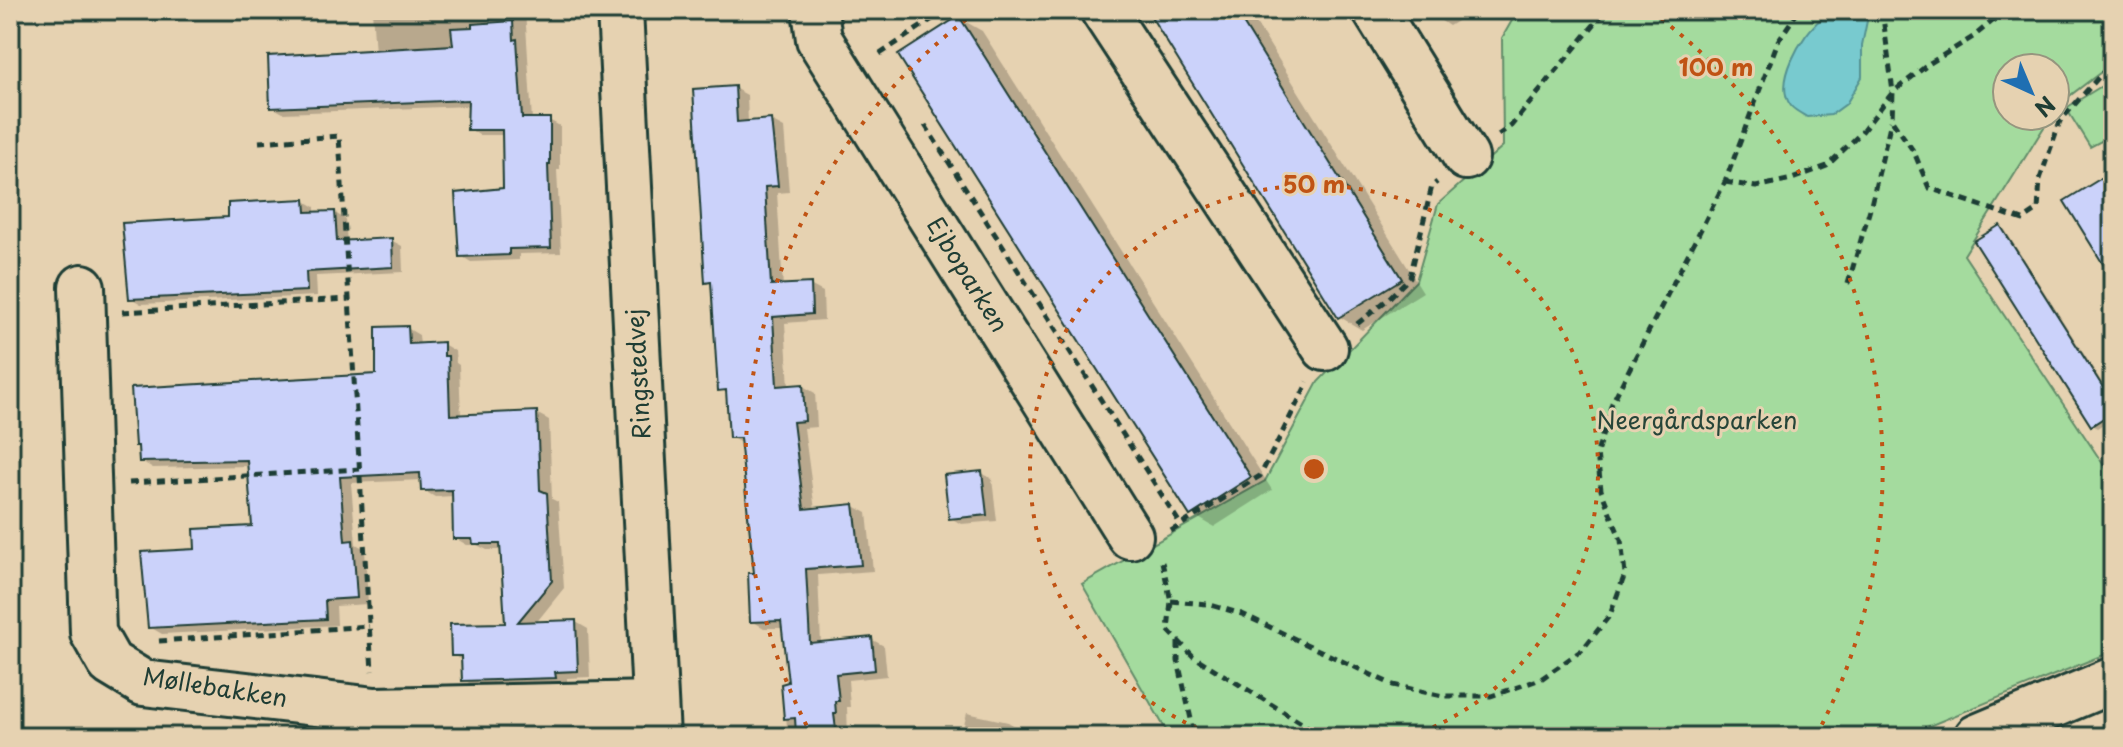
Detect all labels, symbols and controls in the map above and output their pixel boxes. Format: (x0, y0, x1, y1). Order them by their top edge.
text: 100 m (1679, 48, 1753, 84)
north arrow (1991, 52, 2071, 132)
text: N (2028, 90, 2064, 125)
text: 50 m (1283, 165, 1345, 201)
street label: Ejboparken (919, 209, 1018, 339)
street label: Ringstedvej (616, 308, 658, 440)
park label: Neergårdsparken (1597, 401, 1797, 437)
centre of rings (1300, 455, 1328, 483)
street label: Møllebakken (140, 657, 290, 715)

